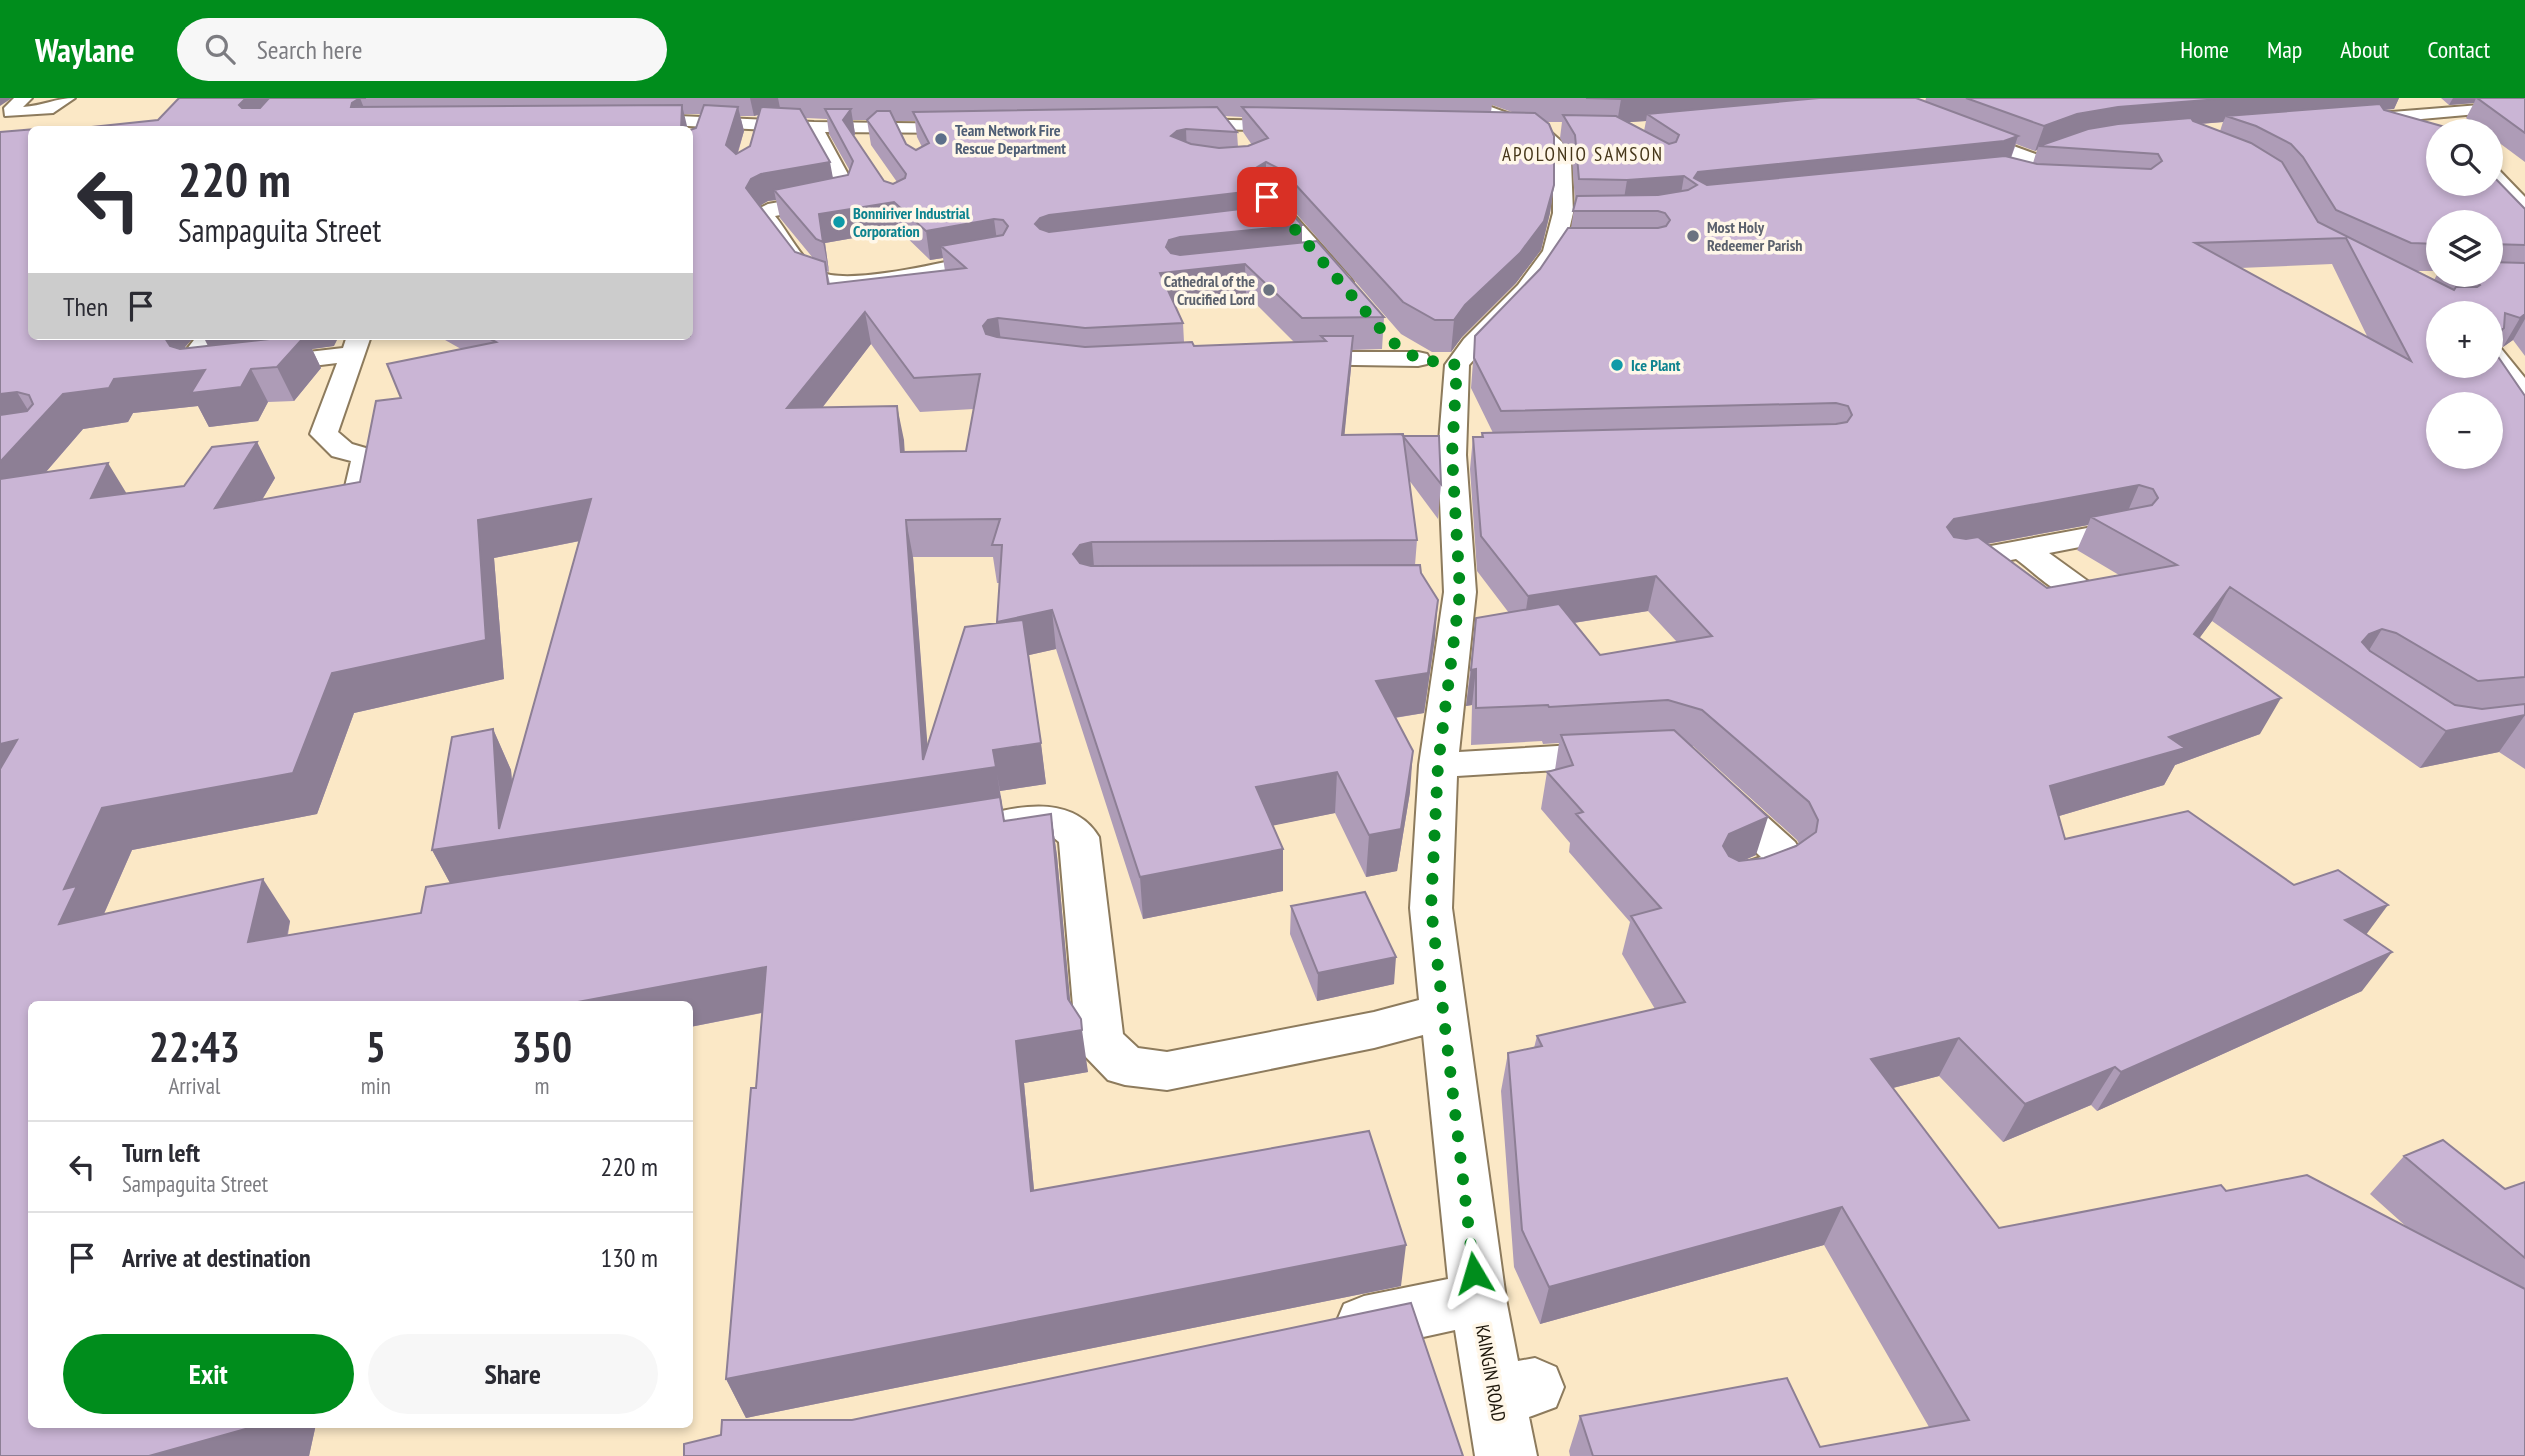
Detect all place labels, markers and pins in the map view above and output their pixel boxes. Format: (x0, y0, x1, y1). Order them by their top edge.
place label: Team Network Fire Rescue Department (955, 120, 1066, 158)
marker: Team Network Fire Rescue Department (933, 131, 949, 147)
pin (1237, 167, 1297, 227)
place label: Bonniriver Industrial Corporation (853, 203, 970, 241)
marker: Bonniriver Industrial Corporation (831, 214, 847, 230)
place label: Most Holy Redeemer Parish (1707, 217, 1802, 255)
marker: Most Holy Redeemer Parish (1685, 228, 1701, 244)
place label: Cathedral of the Crucified Lord (1164, 271, 1255, 309)
marker: Cathedral of the Crucified Lord (1261, 282, 1277, 298)
place label: Ice Plant (1631, 355, 1681, 375)
marker: Ice Plant (1609, 357, 1625, 373)

